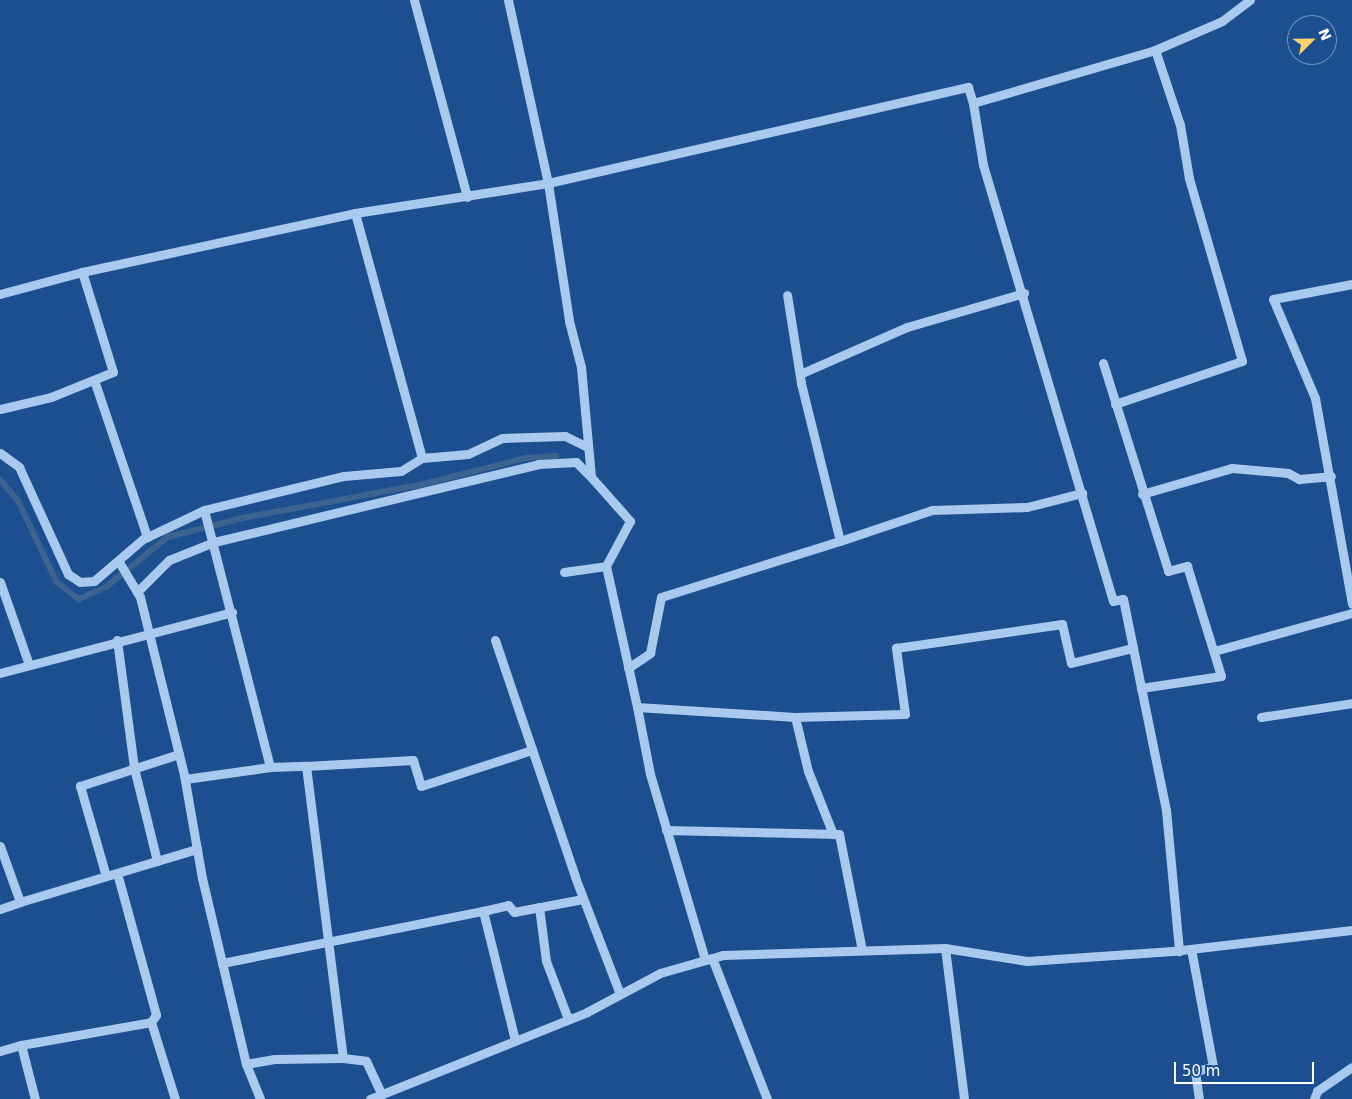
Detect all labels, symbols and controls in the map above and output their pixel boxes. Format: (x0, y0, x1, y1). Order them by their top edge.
north arrow (1287, 15, 1337, 65)
text: N (1315, 26, 1335, 43)
scale bar (1177, 1052, 1317, 1084)
text: 50 m (1182, 1062, 1220, 1080)

